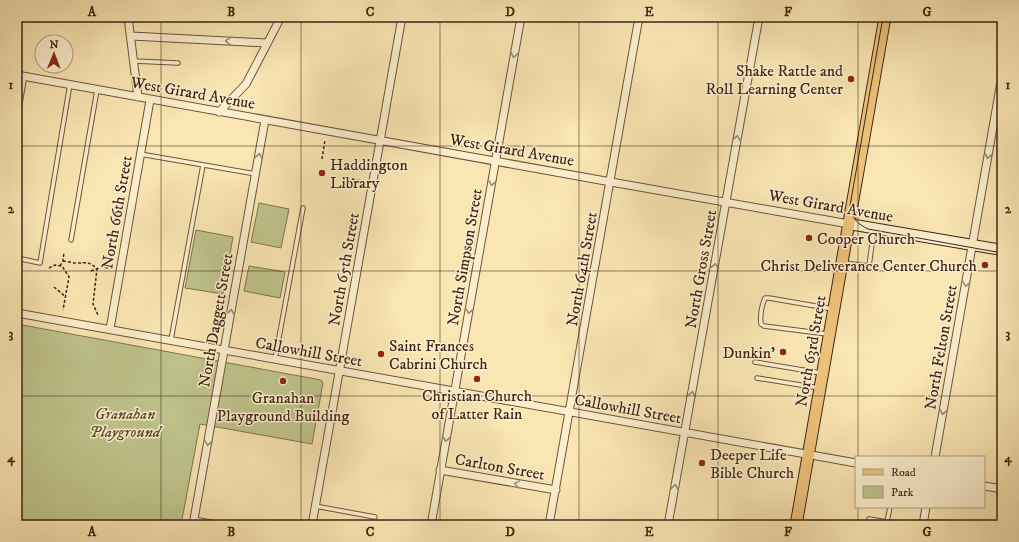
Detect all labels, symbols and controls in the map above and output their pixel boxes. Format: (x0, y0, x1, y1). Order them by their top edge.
text: A (87, 4, 97, 20)
text: B (227, 4, 235, 20)
text: C (366, 4, 375, 20)
text: D (505, 4, 515, 20)
text: E (644, 4, 654, 20)
text: F (784, 4, 793, 20)
text: G (922, 4, 932, 20)
north arrow (34, 34, 74, 74)
one-way arrow (225, 37, 231, 45)
text: N (50, 38, 59, 52)
one-way arrow (510, 52, 519, 59)
place label: Shake Rattle and Roll Learning Center (705, 61, 843, 99)
street label: West Girard Avenue (128, 72, 257, 114)
marker: Shake Rattle and Roll Learning Center (846, 74, 856, 84)
text: 1 (9, 77, 14, 93)
text: 1 (1006, 77, 1011, 93)
street label: West Girard Avenue (447, 129, 576, 171)
one-way arrow (733, 135, 741, 141)
one-way arrow (254, 153, 263, 159)
one-way arrow (985, 153, 993, 159)
street label: North 66th Street (97, 154, 137, 270)
place label: Haddington Library (330, 155, 408, 193)
marker: Haddington Library (317, 168, 327, 178)
one-way arrow (488, 180, 496, 187)
street label: West Girard Avenue (766, 185, 895, 227)
street label: North Simpson Street (443, 187, 487, 327)
text: 2 (8, 201, 15, 217)
text: 2 (1005, 201, 1012, 217)
street label: North Gross Street (681, 208, 721, 330)
street label: North 64th Street (562, 210, 602, 328)
street label: North 65th Street (324, 211, 364, 327)
place label: Cooper Church (817, 229, 916, 249)
marker: Cooper Church (804, 233, 814, 243)
street label: North Daggett Street (194, 252, 238, 389)
place label: Christ Deliverance Center Church (760, 256, 978, 276)
marker: Christ Deliverance Center Church (980, 260, 990, 270)
one-way arrow (710, 263, 718, 269)
one-way arrow (962, 281, 971, 287)
street label: North Felton Street (920, 283, 962, 411)
street label: North 63rd Street (791, 294, 831, 408)
one-way arrow (226, 308, 235, 315)
one-way arrow (465, 308, 474, 315)
text: 3 (9, 326, 14, 342)
text: 3 (1006, 326, 1011, 342)
street label: Callowhill Street (254, 333, 364, 371)
place label: Saint Frances Cabrini Church (389, 336, 488, 374)
place label: Dunkin' (723, 343, 775, 363)
marker: Dunkin' (778, 347, 788, 357)
marker: Saint Frances Cabrini Church (376, 349, 386, 359)
marker: Christian Church of Latter Rain (472, 374, 482, 384)
marker: Granahan Playground Building (278, 376, 288, 386)
place label: Christian Church of Latter Rain (422, 386, 533, 424)
place label: Granahan Playground Building (217, 388, 349, 426)
street label: Callowhill Street (573, 390, 683, 428)
one-way arrow (687, 391, 695, 397)
park label: Granahan Playground (90, 404, 163, 442)
one-way arrow (939, 409, 948, 415)
one-way arrow (442, 436, 451, 442)
one-way arrow (204, 440, 212, 447)
place label: Deeper Life Bible Church (710, 445, 795, 483)
street label: Carlton Street (453, 449, 546, 485)
text: 4 (6, 450, 15, 467)
text: 4 (1003, 450, 1012, 467)
legend (855, 456, 985, 508)
marker: Deeper Life Bible Church (697, 458, 707, 468)
text: Road (891, 465, 916, 480)
one-way arrow (514, 480, 520, 488)
one-way arrow (670, 483, 679, 490)
text: Park (891, 485, 913, 500)
text: A (87, 524, 97, 540)
text: B (227, 524, 235, 540)
text: C (366, 524, 375, 540)
text: D (505, 524, 515, 540)
text: E (644, 524, 654, 540)
text: F (784, 524, 793, 540)
text: G (922, 524, 932, 540)

